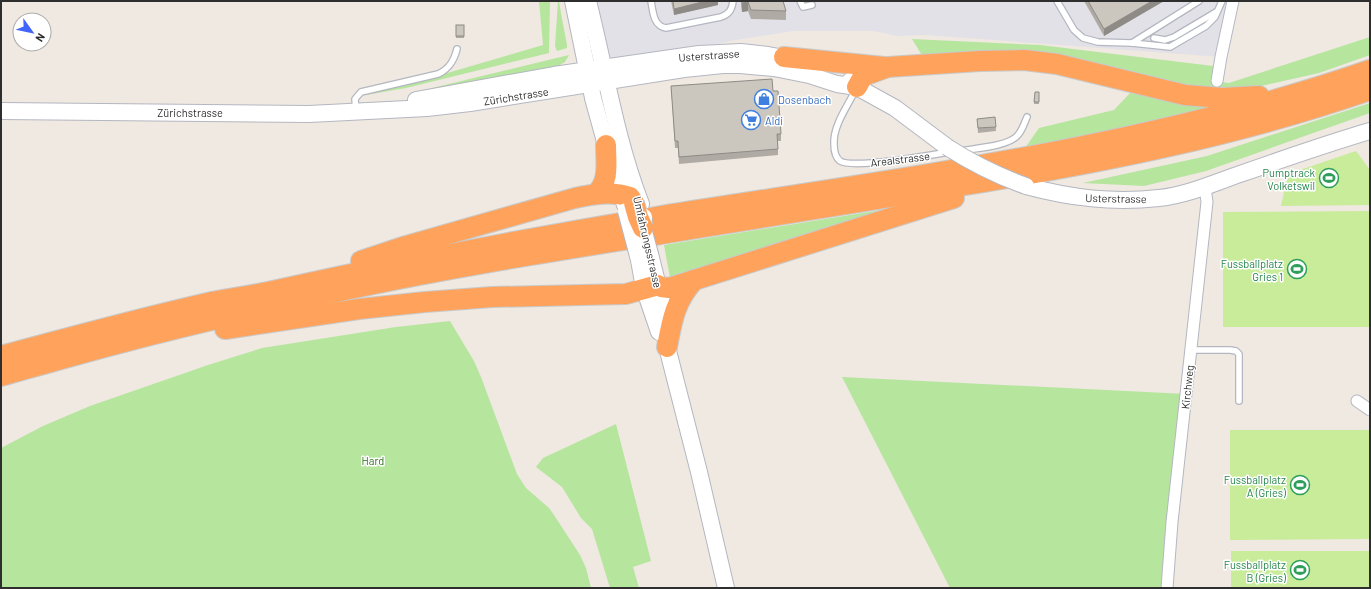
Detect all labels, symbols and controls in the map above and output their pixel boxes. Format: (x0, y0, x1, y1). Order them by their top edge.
north arrow (12, 12, 52, 52)
text: N (33, 31, 48, 44)
street label: Usterstrasse (678, 46, 740, 64)
street label: Zürichstrasse (483, 84, 550, 108)
shop icon: Dosenbach (753, 88, 775, 110)
place label: Dosenbach (778, 93, 831, 106)
street label: Zürichstrasse (157, 106, 223, 119)
supermarket icon: Aldi (740, 109, 762, 131)
place label: Aldi (765, 114, 783, 127)
street label: Arealstrasse (870, 149, 931, 169)
place label: Pumptrack Volketswil (1263, 166, 1315, 192)
sports icon: Pumptrack Volketswil (1318, 167, 1340, 189)
street label: Usterstrasse (1085, 191, 1147, 205)
street label: Umfahrungsstrasse (631, 195, 665, 289)
place label: Fussballplatz Gries 1 (1221, 257, 1283, 283)
sports icon: Fussballplatz Gries 1 (1286, 258, 1308, 280)
street label: Kirchweg (1178, 364, 1196, 410)
park label: Hard (362, 454, 384, 467)
place label: Fussballplatz A (Gries) (1224, 473, 1286, 499)
sports icon: Fussballplatz A (Gries) (1289, 474, 1311, 496)
place label: Fussballplatz B (Gries) (1224, 558, 1286, 584)
sports icon: Fussballplatz B (Gries) (1289, 559, 1311, 581)

